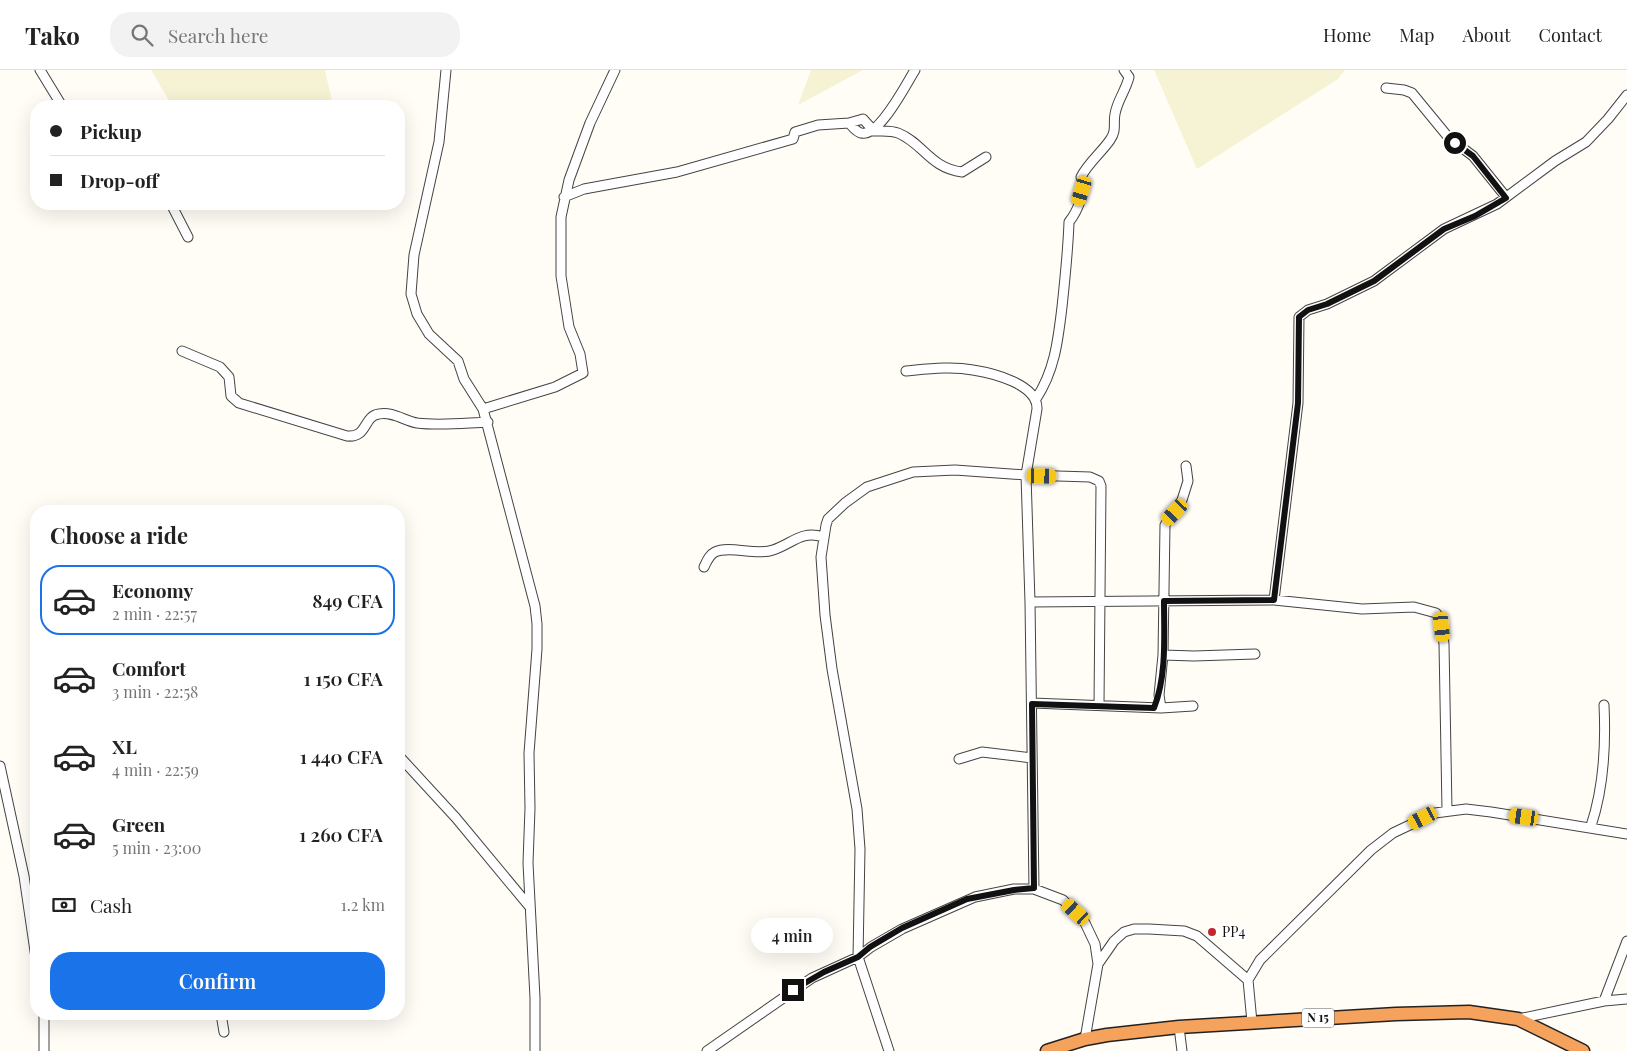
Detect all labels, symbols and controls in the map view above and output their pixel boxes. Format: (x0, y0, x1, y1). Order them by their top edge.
search box (110, 12, 460, 57)
text: Tako (25, 19, 80, 51)
icon: search (128, 21, 156, 49)
text: Search here (168, 22, 268, 48)
text: Home (1323, 23, 1371, 47)
text: Map (1399, 23, 1434, 47)
text: About (1462, 23, 1511, 47)
text: Contact (1539, 23, 1602, 47)
text: Pickup (80, 118, 142, 144)
route start (1444, 132, 1466, 154)
text: Drop-off (80, 167, 158, 193)
car (1070, 174, 1093, 208)
car (1026, 468, 1057, 484)
car (1159, 496, 1190, 528)
text: Choose a ride (50, 520, 188, 550)
text: Economy (112, 577, 193, 603)
icon: car (52, 578, 97, 623)
text: 849 CFA (312, 587, 383, 613)
text: 2 min · 22:57 (112, 603, 197, 624)
car (1432, 611, 1451, 643)
text: Comfort (112, 655, 186, 681)
icon: car (52, 656, 97, 701)
text: 1 150 CFA (303, 665, 383, 691)
text: 3 min · 22:58 (112, 681, 198, 702)
text: XL (112, 733, 137, 759)
icon: car (52, 734, 97, 779)
text: 1 440 CFA (300, 743, 383, 769)
text: 4 min · 22:59 (112, 759, 199, 780)
car (1406, 805, 1439, 831)
car (1508, 807, 1539, 827)
text: Green (112, 811, 165, 837)
icon: car (52, 812, 97, 857)
text: 1 260 CFA (299, 821, 383, 847)
text: 5 min · 23:00 (112, 837, 201, 858)
icon: cash (50, 891, 78, 919)
text: Cash (90, 892, 132, 918)
text: 1.2 km (341, 894, 385, 915)
car (1059, 896, 1092, 928)
callout: 4 min (752, 918, 834, 952)
place label: PP4 (1222, 922, 1245, 941)
text: 4 min (771, 925, 813, 946)
marker: PP4 (1206, 926, 1218, 938)
button: Confirm (50, 952, 385, 1010)
route end (782, 979, 804, 1001)
road number: N 15 (1302, 1008, 1334, 1028)

